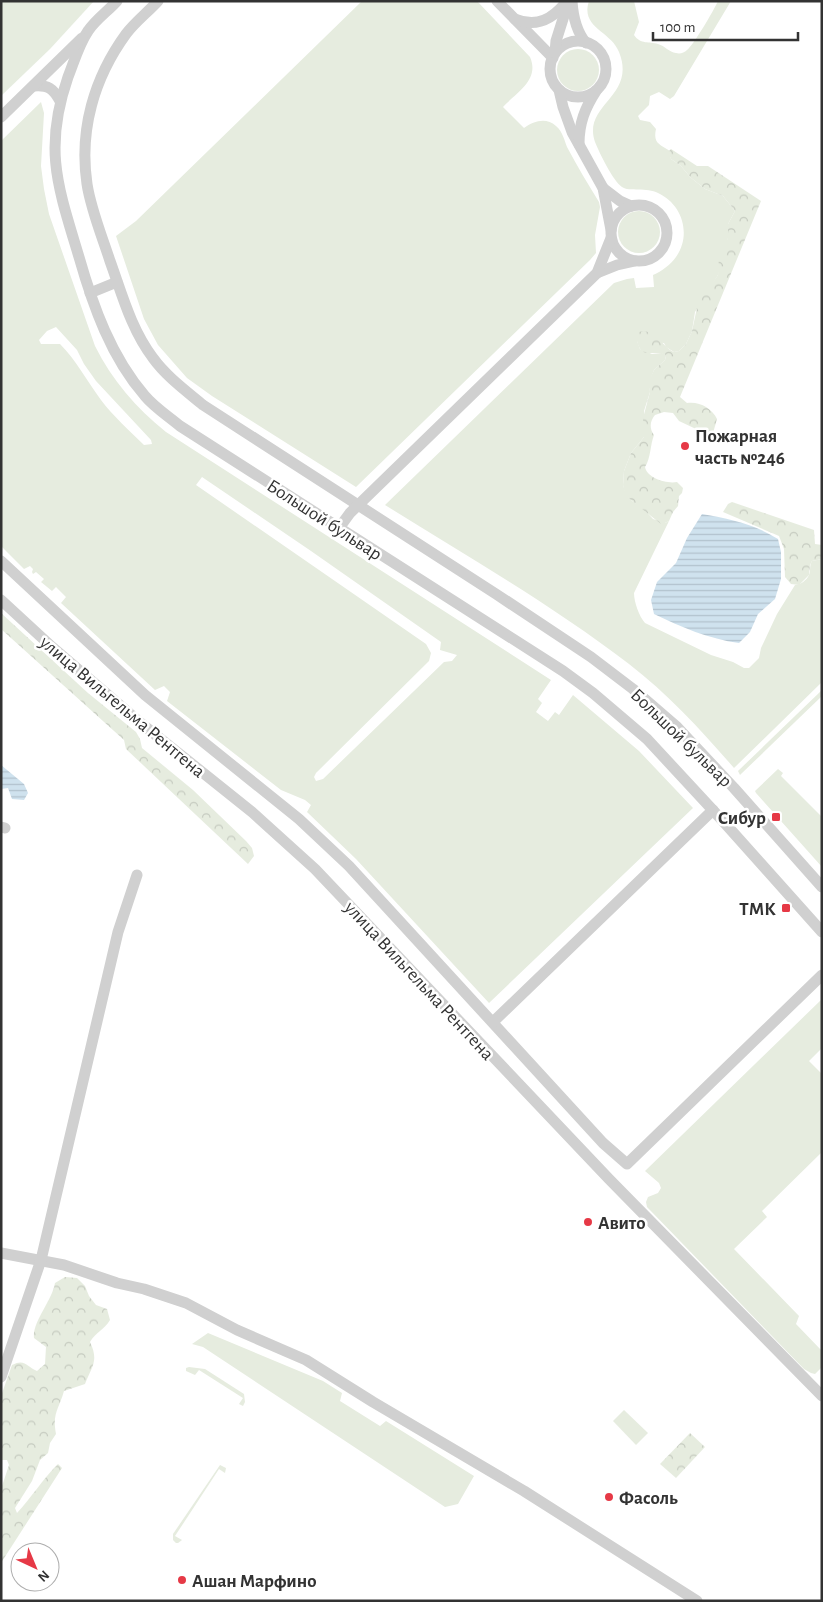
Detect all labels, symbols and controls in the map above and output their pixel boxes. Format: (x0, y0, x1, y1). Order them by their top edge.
scale bar (653, 10, 798, 42)
text: 100 m (660, 20, 695, 35)
place label: Пожарная часть №246 (695, 427, 785, 468)
marker: Пожарная часть №246 (679, 440, 691, 452)
street label: Большой бульвар (263, 476, 385, 564)
street label: улица Вильгельма Рентгена (35, 632, 208, 782)
street label: Большой бульвар (627, 685, 735, 791)
place label: Сибур (718, 809, 766, 828)
marker: Сибур (770, 811, 782, 823)
street label: улица Вильгельма Рентгена (340, 897, 497, 1064)
place label: ТМК (739, 900, 776, 919)
marker: ТМК (780, 902, 792, 914)
place label: Авито (598, 1214, 645, 1233)
marker: Авито (582, 1216, 594, 1228)
place label: Фасоль (619, 1489, 678, 1508)
marker: Фасоль (603, 1491, 615, 1503)
north arrow (10, 1542, 60, 1592)
text: N (35, 1567, 52, 1584)
place label: Ашан Марфино (192, 1572, 316, 1591)
marker: Ашан Марфино (176, 1574, 188, 1586)

